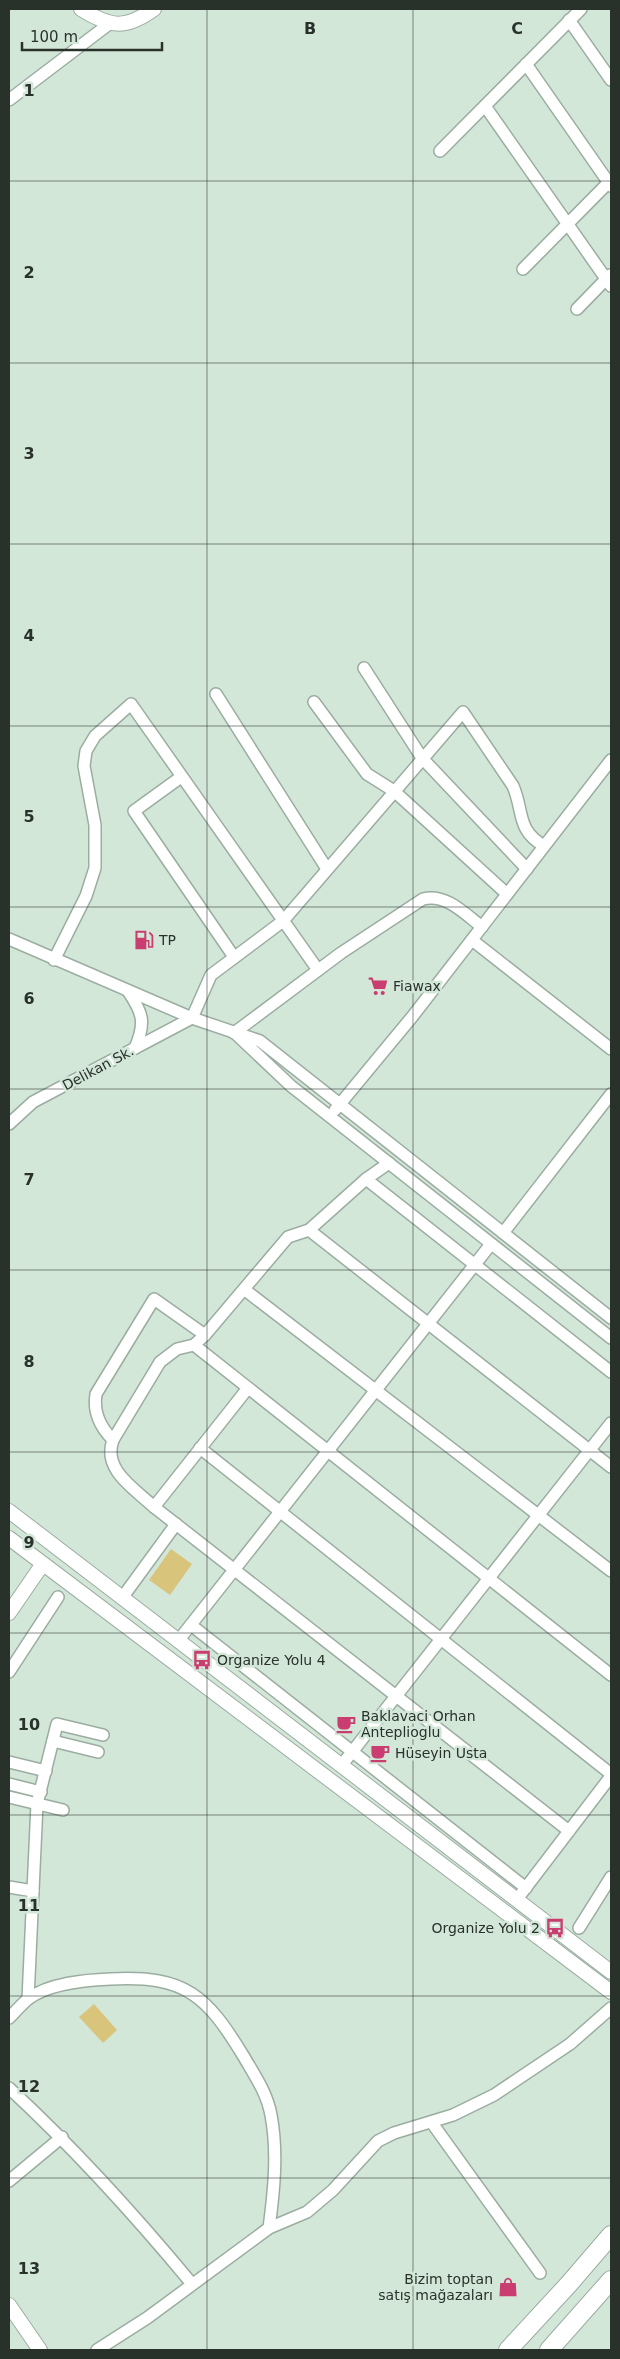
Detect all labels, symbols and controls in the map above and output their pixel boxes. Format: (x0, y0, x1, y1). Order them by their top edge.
text: B (304, 19, 316, 38)
text: C (511, 19, 523, 38)
scale bar (22, 20, 162, 52)
text: 100 m (30, 28, 78, 46)
text: 1 (23, 81, 35, 100)
text: 2 (23, 263, 35, 282)
text: 3 (23, 444, 35, 463)
text: 4 (23, 626, 35, 645)
text: 5 (23, 807, 35, 826)
fuel station icon: TP (133, 929, 155, 951)
place label: TP (158, 932, 176, 948)
supermarket icon: Fiawax (367, 975, 389, 997)
place label: Fiawax (393, 978, 441, 994)
text: 6 (23, 989, 35, 1008)
street label: Delikan Sk. (60, 1043, 136, 1093)
text: 7 (23, 1170, 35, 1189)
text: 8 (23, 1352, 35, 1371)
text: 9 (23, 1533, 35, 1552)
bus stop icon: Organize Yolu 4 (191, 1649, 213, 1671)
place label: Organize Yolu 4 (217, 1652, 326, 1668)
place label: Baklavaci Orhan Anteplioglu (361, 1708, 476, 1740)
cafe icon: Baklavaci Orhan Anteplioglu (335, 1713, 357, 1735)
text: 10 (18, 1715, 40, 1734)
cafe icon: Hüseyin Usta (369, 1742, 391, 1764)
place label: Hüseyin Usta (395, 1745, 487, 1761)
text: 11 (18, 1896, 40, 1915)
bus stop icon: Organize Yolu 2 (544, 1917, 566, 1939)
place label: Organize Yolu 2 (431, 1920, 540, 1936)
text: 12 (18, 2077, 40, 2096)
text: 13 (18, 2259, 40, 2278)
place label: Bizim toptan satış mağazaları (378, 2271, 493, 2303)
shop icon: Bizim toptan satış mağazaları (497, 2276, 519, 2298)

